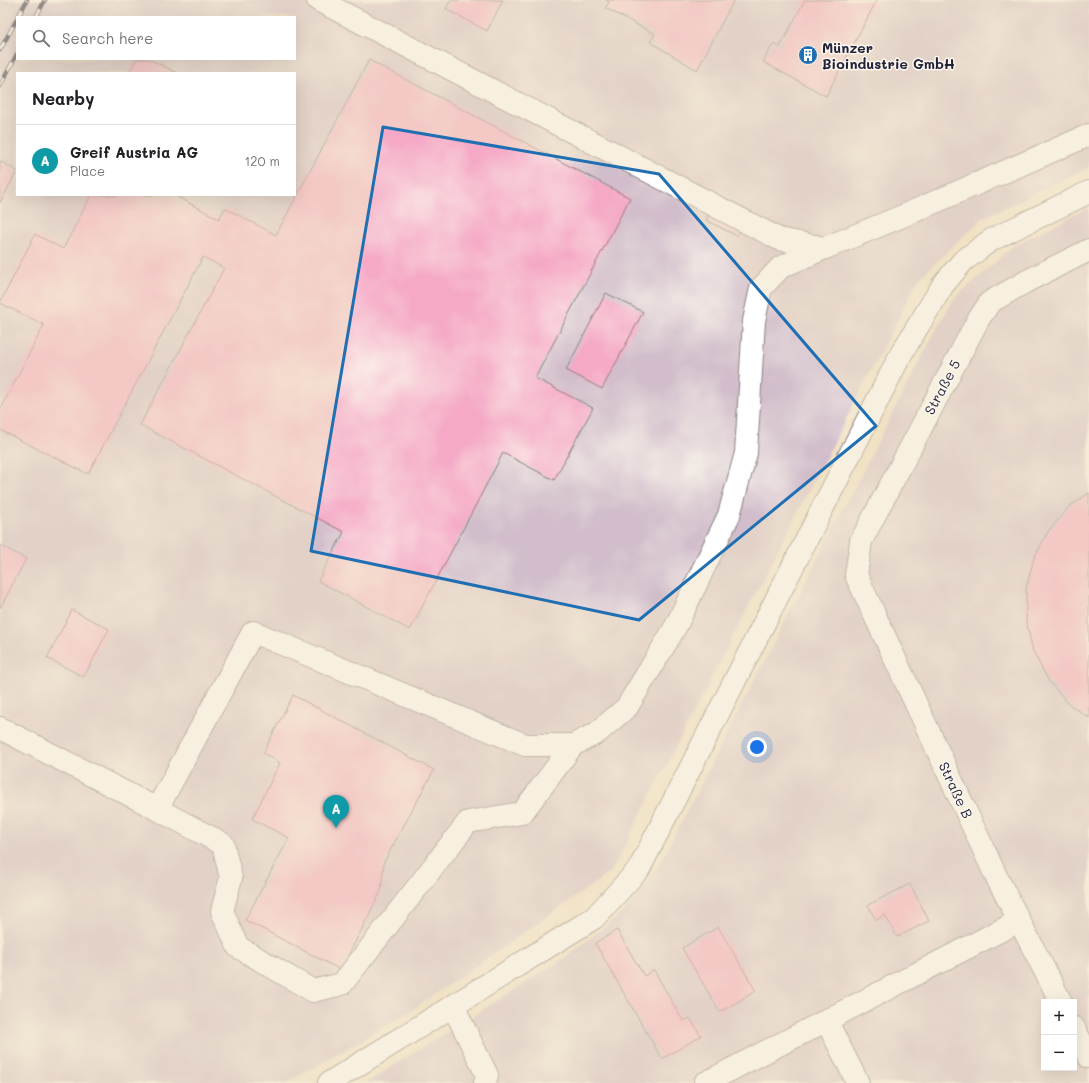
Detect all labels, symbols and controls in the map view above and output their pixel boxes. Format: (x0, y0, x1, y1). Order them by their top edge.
search box (16, 16, 296, 60)
icon: search (30, 27, 52, 49)
text: Search here (62, 28, 153, 48)
place label: Münzer Bioindustrie GmbH (822, 38, 955, 73)
building icon: Münzer Bioindustrie GmbH (797, 44, 819, 66)
text: Nearby (32, 87, 94, 109)
text: Greif Austria AG (70, 142, 198, 162)
text: A (40, 152, 50, 169)
text: 120 m (244, 152, 280, 169)
text: Place (70, 162, 105, 179)
street label: Straße 5 (920, 356, 964, 418)
your location (747, 737, 767, 757)
street label: Straße B (935, 759, 977, 821)
pin: A (323, 795, 349, 828)
map controls (1041, 999, 1077, 1071)
button: + (1041, 999, 1077, 1035)
button: − (1041, 1035, 1077, 1071)

